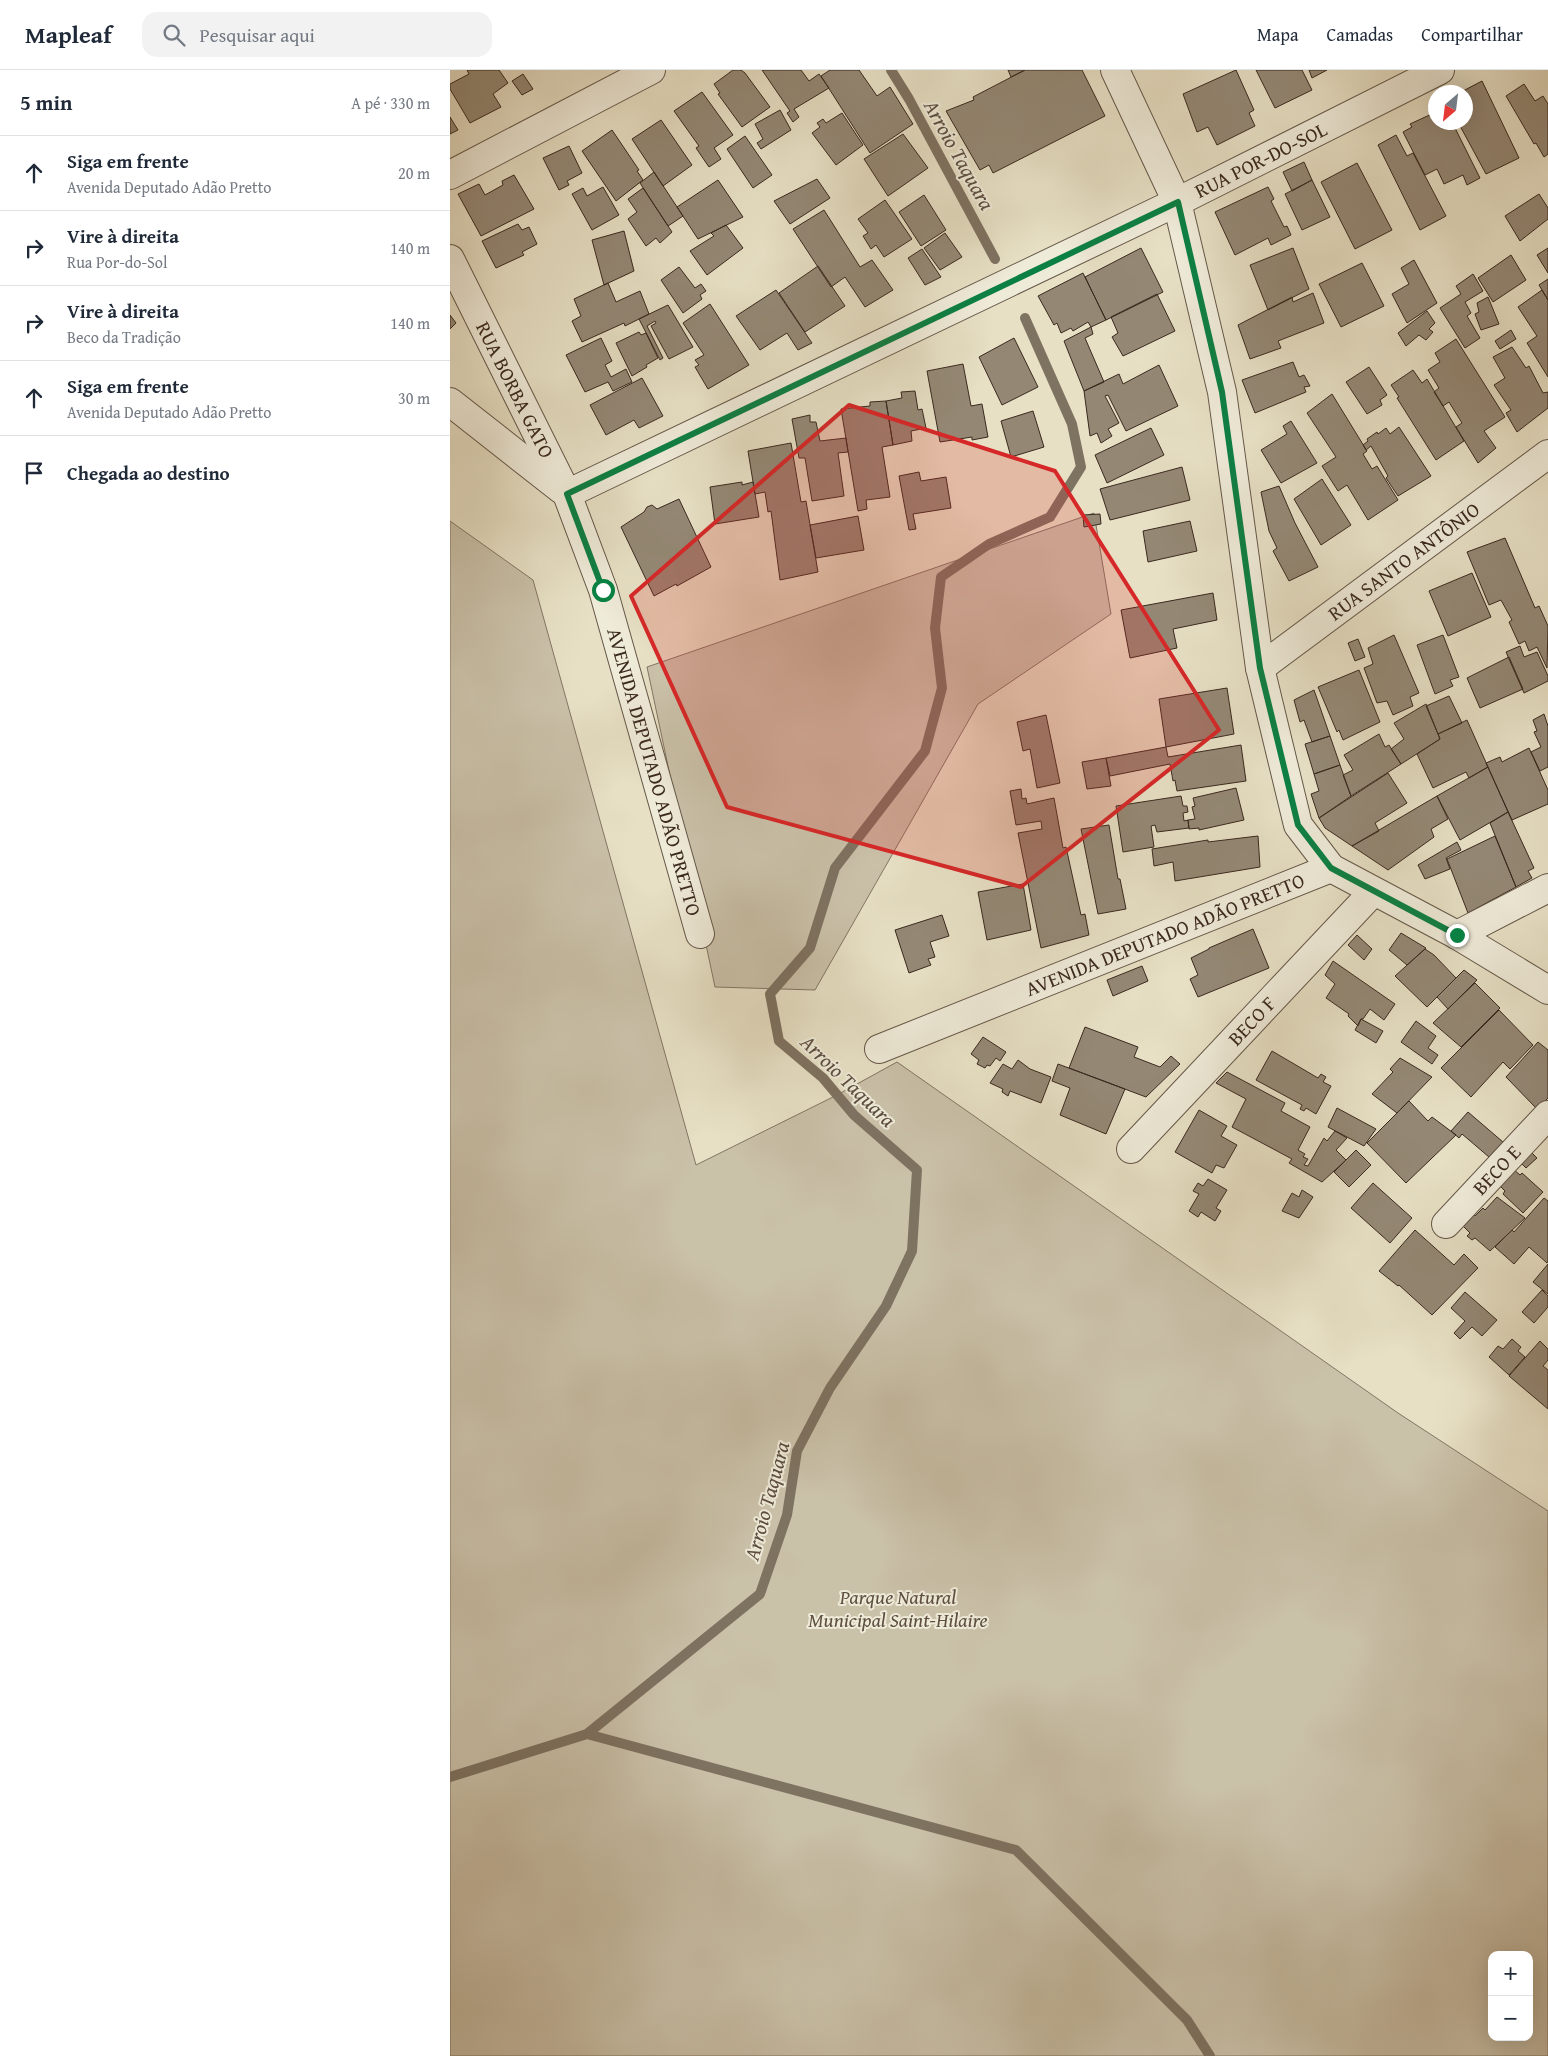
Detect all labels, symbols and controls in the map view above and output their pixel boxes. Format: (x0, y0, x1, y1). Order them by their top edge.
search box (142, 12, 492, 57)
text: Mapleaf (25, 17, 112, 52)
icon: search (160, 21, 188, 49)
text: Pesquisar aqui (200, 21, 315, 49)
text: Mapa (1257, 21, 1298, 48)
text: Camadas (1326, 21, 1393, 48)
text: Compartilhar (1421, 21, 1523, 48)
north arrow (1428, 85, 1473, 130)
text: 5 min (20, 87, 72, 118)
text: A pé · 330 m (351, 91, 430, 115)
water label: Arroio Taquara (916, 93, 1003, 216)
street label: RUA POR-DO-SOL (1189, 114, 1332, 205)
text: Siga em frente (67, 147, 189, 175)
icon: ahead (20, 159, 48, 187)
text: 20 m (398, 161, 430, 185)
text: Avenida Deputado Adão Pretto (67, 175, 271, 199)
text: Vire à direita (67, 222, 179, 250)
icon: right (20, 234, 48, 262)
text: 140 m (390, 236, 430, 260)
text: Rua Por-do-Sol (67, 250, 167, 274)
text: Vire à direita (67, 297, 179, 325)
icon: right (20, 309, 48, 337)
text: 140 m (390, 311, 430, 335)
street label: RUA BORBA GATO (469, 316, 562, 463)
text: Beco da Tradição (67, 325, 181, 349)
text: Siga em frente (67, 372, 189, 400)
icon: ahead (20, 384, 48, 412)
text: 30 m (398, 386, 430, 410)
text: Avenida Deputado Adão Pretto (67, 400, 271, 424)
icon: arrive (20, 459, 48, 487)
text: Chegada ao destino (67, 459, 230, 487)
street label: RUA SANTO ANTÔNIO (1321, 495, 1485, 627)
route start (592, 579, 615, 602)
street label: AVENIDA DEPUTADO ADÃO PRETTO (600, 624, 709, 919)
street label: AVENIDA DEPUTADO ADÃO PRETTO (1021, 865, 1309, 1003)
route end (1446, 924, 1469, 947)
street label: BECO F (1221, 989, 1282, 1052)
water label: Arroio Taquara (793, 1026, 903, 1134)
street label: BECO E (1465, 1138, 1527, 1201)
water label: Arroio Taquara (736, 1438, 797, 1565)
park label: Parque Natural Municipal Saint-Hilaire (808, 1582, 988, 1634)
map controls (1488, 1951, 1533, 2041)
button: + (1488, 1951, 1533, 1996)
button: − (1488, 1996, 1533, 2041)

